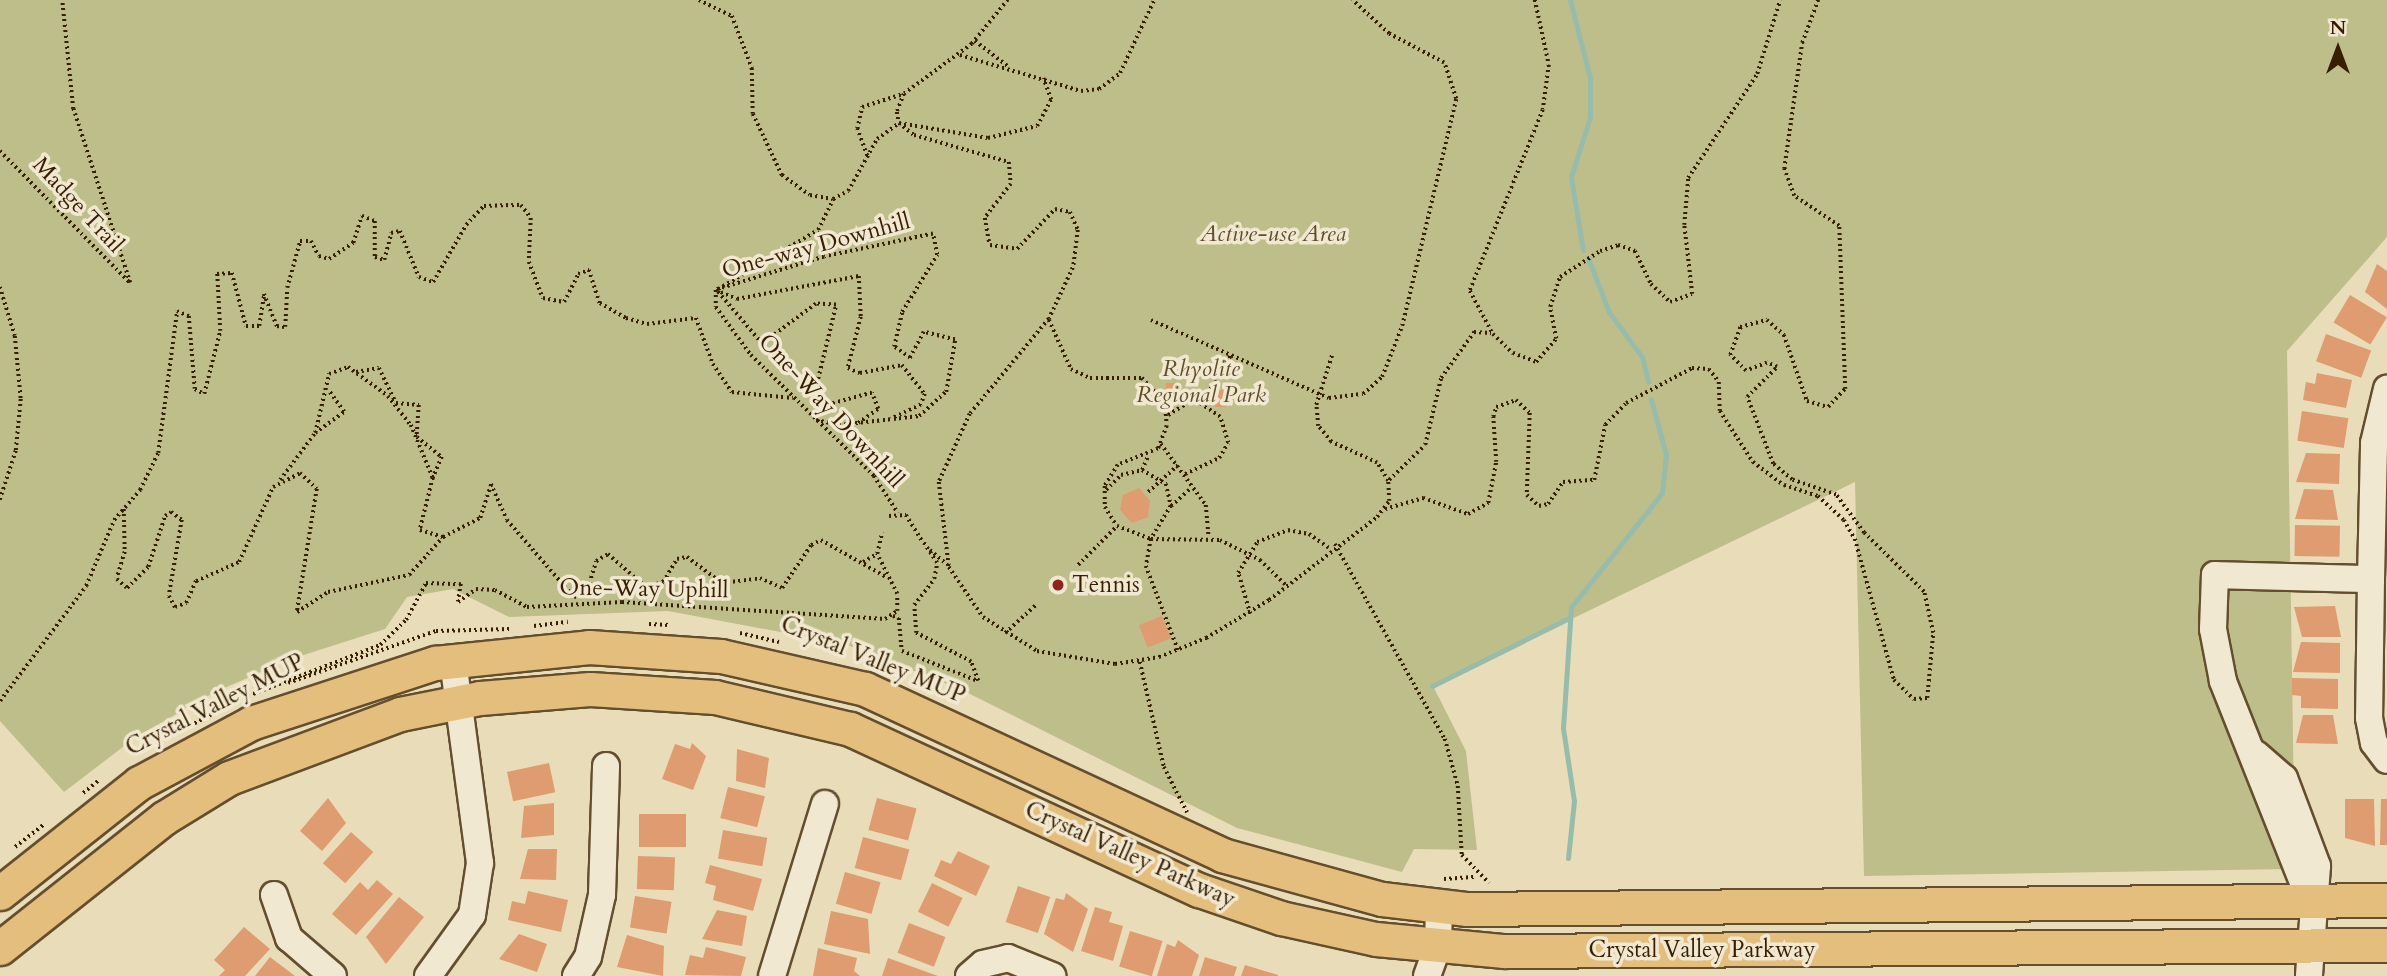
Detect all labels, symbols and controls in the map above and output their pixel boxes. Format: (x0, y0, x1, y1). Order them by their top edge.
north arrow (2303, 14, 2373, 84)
text: N (2330, 15, 2346, 41)
street label: Madge Trail (27, 151, 129, 259)
street label: One-way Downhill (719, 208, 913, 284)
park label: Active-use Area (1200, 220, 1346, 248)
street label: One-Way Downhill (752, 328, 910, 494)
park label: Rhyolite Regional Park (1136, 355, 1266, 409)
place label: Tennis (1072, 571, 1140, 599)
street label: One-Way Uphill (559, 574, 729, 604)
marker: Tennis (1050, 577, 1066, 593)
street label: Crystal Valley MUP (777, 610, 969, 710)
street label: Crystal Valley MUP (121, 648, 309, 762)
street label: Crystal Valley Parkway (1021, 796, 1239, 914)
street label: Crystal Valley Parkway (1588, 936, 1816, 964)

